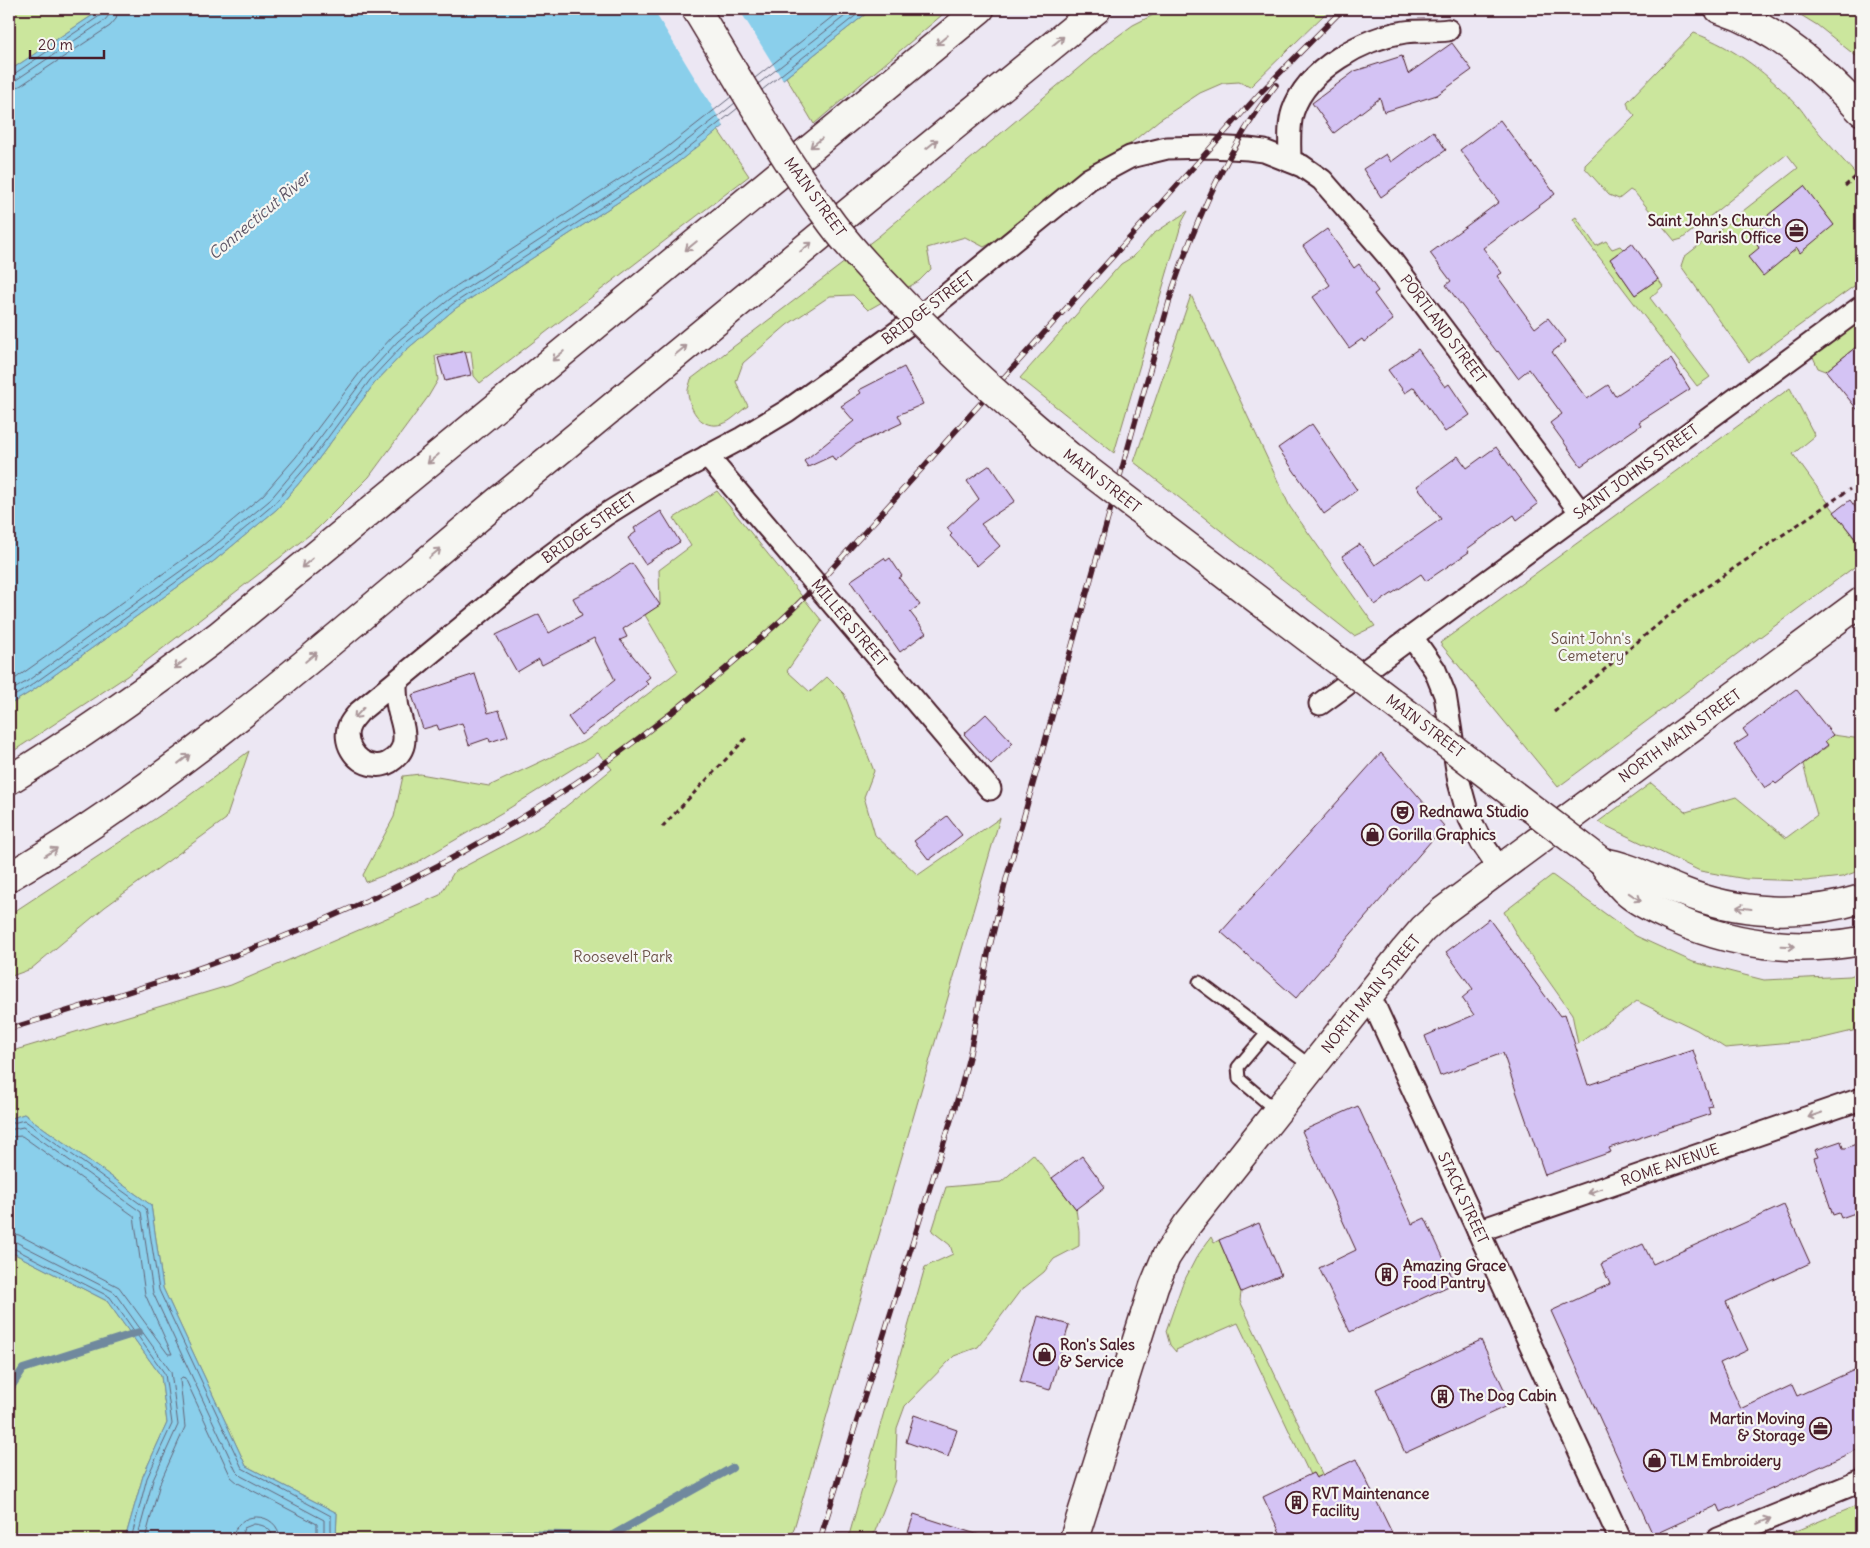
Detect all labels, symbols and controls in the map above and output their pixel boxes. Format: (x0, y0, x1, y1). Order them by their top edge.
scale bar (30, 28, 104, 60)
one-way arrow (936, 34, 949, 45)
text: 20 m (38, 35, 73, 54)
one-way arrow (1051, 35, 1064, 46)
one-way arrow (810, 137, 823, 148)
one-way arrow (925, 138, 938, 149)
street label: MAIN STREET (780, 153, 851, 240)
water label: Connecticut River (204, 165, 316, 263)
place label: Saint John's Church Parish Office (1648, 211, 1781, 247)
office icon: Saint John's Church Parish Office (1785, 218, 1809, 242)
one-way arrow (684, 240, 697, 252)
one-way arrow (800, 241, 813, 252)
street label: BRIDGE STREET (878, 267, 978, 349)
street label: PORTLAND STREET (1396, 271, 1491, 387)
one-way arrow (674, 344, 687, 355)
one-way arrow (551, 350, 564, 361)
street label: SAINT JOHNS STREET (1569, 420, 1702, 523)
street label: MAIN STREET (1060, 444, 1145, 517)
one-way arrow (426, 454, 439, 465)
street label: BRIDGE STREET (538, 488, 640, 567)
one-way arrow (429, 548, 442, 559)
one-way arrow (301, 558, 314, 569)
street label: MILLER STREET (807, 575, 891, 670)
park label: Saint John's Cemetery (1551, 629, 1631, 665)
one-way arrow (304, 652, 317, 663)
one-way arrow (173, 659, 187, 669)
street label: NORTH MAIN STREET (1615, 685, 1745, 786)
street label: MAIN STREET (1382, 690, 1468, 761)
one-way arrow (353, 707, 365, 720)
one-way arrow (177, 754, 190, 765)
theatre icon: Rednawa Studio (1391, 800, 1415, 824)
place label: Rednawa Studio (1419, 802, 1529, 821)
shop icon: Gorilla Graphics (1360, 823, 1384, 847)
place label: Gorilla Graphics (1388, 825, 1496, 845)
one-way arrow (43, 847, 57, 857)
one-way arrow (1627, 892, 1641, 902)
one-way arrow (1736, 902, 1752, 912)
street label: NORTH MAIN STREET (1317, 931, 1424, 1057)
one-way arrow (1779, 941, 1795, 951)
park label: Roosevelt Park (573, 947, 673, 966)
one-way arrow (1808, 1111, 1823, 1120)
street label: ROME AVENUE (1618, 1139, 1722, 1190)
street label: STACK STREET (1434, 1149, 1493, 1247)
one-way arrow (1588, 1187, 1604, 1196)
place label: Amazing Grace Food Pantry (1403, 1256, 1506, 1293)
building icon: Amazing Grace Food Pantry (1375, 1263, 1399, 1287)
place label: Ron's Sales & Service (1060, 1335, 1135, 1371)
shop icon: Ron's Sales & Service (1032, 1342, 1056, 1366)
building icon: The Dog Cabin (1431, 1384, 1455, 1408)
place label: The Dog Cabin (1459, 1386, 1557, 1406)
place label: Martin Moving & Storage (1709, 1409, 1805, 1446)
office icon: Martin Moving & Storage (1809, 1416, 1833, 1440)
shop icon: TLM Embroidery (1642, 1449, 1666, 1473)
place label: TLM Embroidery (1670, 1451, 1781, 1471)
place label: RVT Maintenance Facility (1312, 1484, 1429, 1521)
building icon: RVT Maintenance Facility (1284, 1491, 1308, 1515)
one-way arrow (1756, 1516, 1771, 1525)

